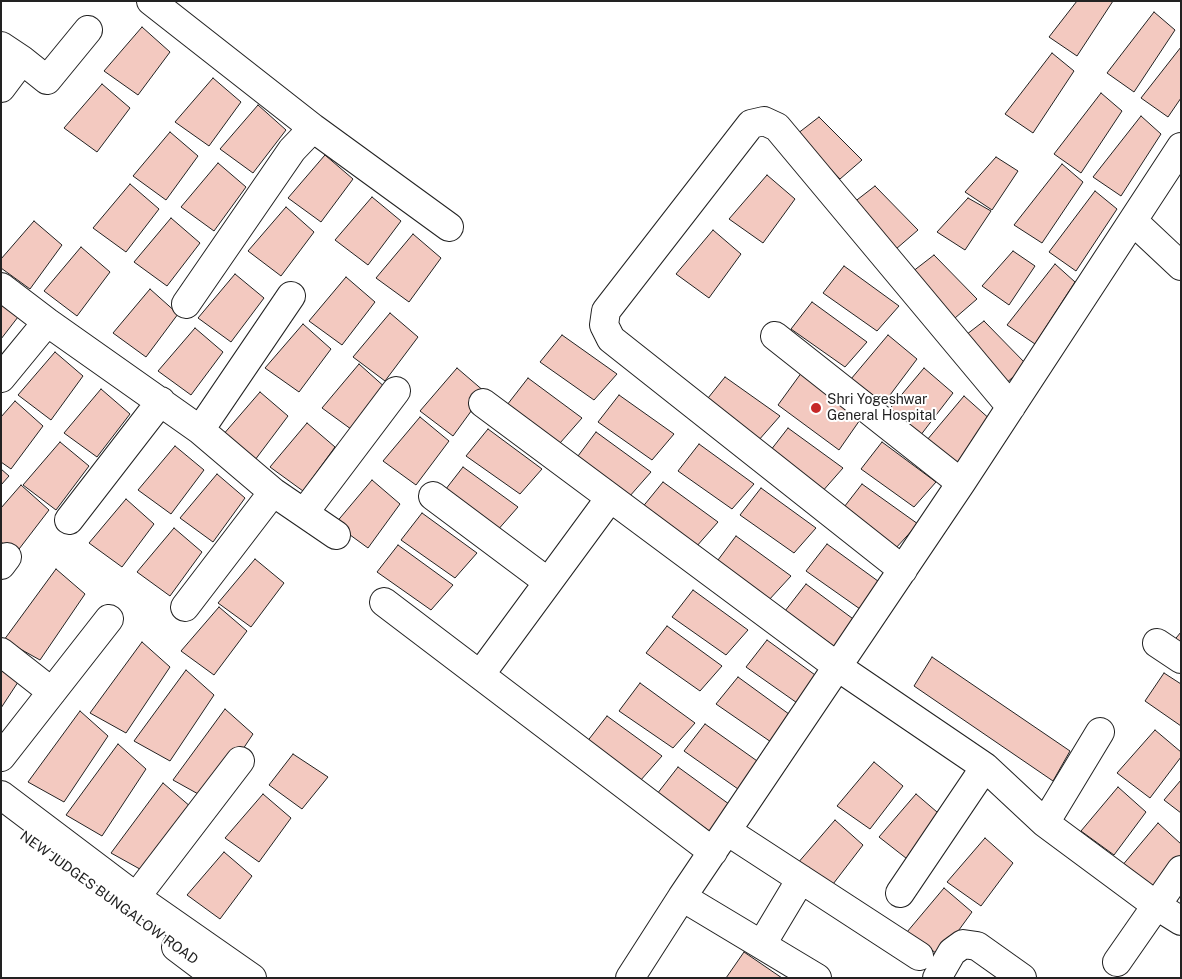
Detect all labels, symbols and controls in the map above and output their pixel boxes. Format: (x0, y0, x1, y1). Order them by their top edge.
place label: Shri Yogeshwar General Hospital (827, 392, 937, 424)
marker: Shri Yogeshwar General Hospital (809, 401, 823, 415)
street label: NEW JUDGES BUNGALOW ROAD (17, 828, 201, 968)

